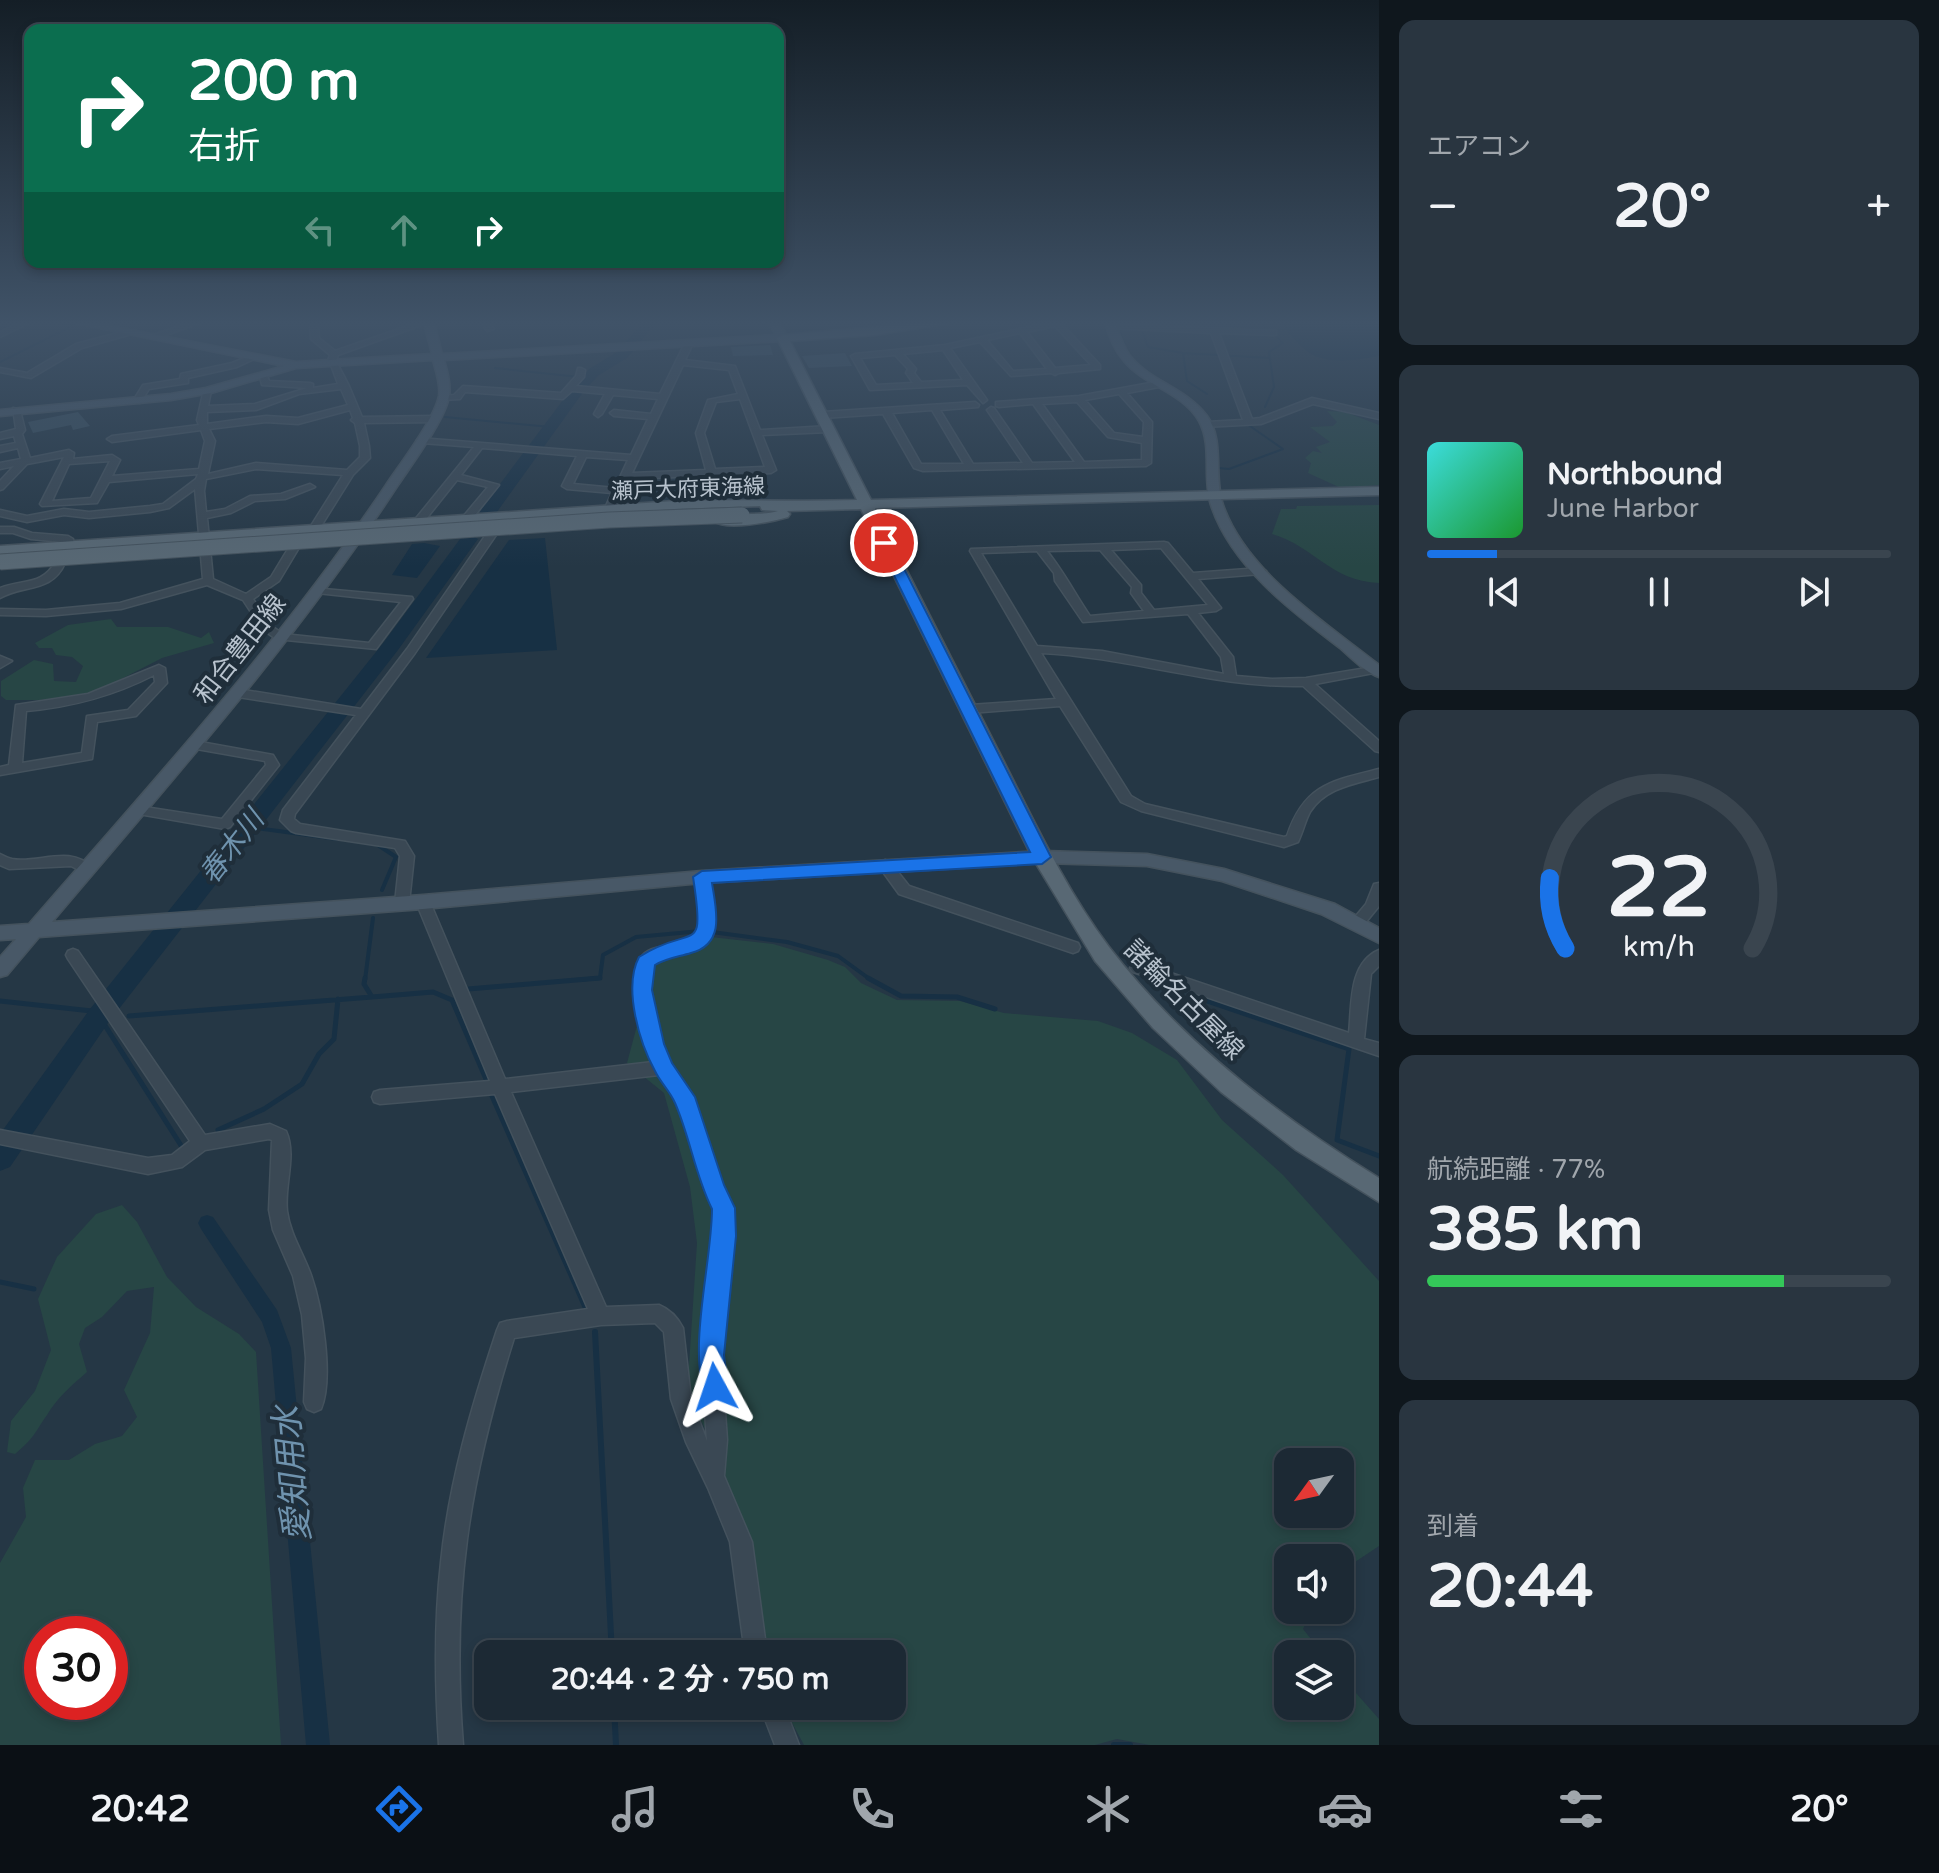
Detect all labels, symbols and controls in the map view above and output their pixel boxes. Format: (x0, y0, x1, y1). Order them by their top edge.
text: 200 m (188, 48, 359, 115)
icon: right (56, 56, 160, 160)
text: 右折 (188, 125, 260, 168)
text: エアコン (1427, 131, 1531, 162)
text: 20° (1613, 171, 1711, 243)
text: − (1427, 181, 1458, 234)
text: + (1866, 181, 1891, 234)
icon: left (298, 208, 342, 252)
icon: ahead (382, 208, 426, 252)
icon: right (466, 208, 510, 252)
text: Northbound (1547, 456, 1723, 493)
street label: 瀬戸大府東海線 (611, 473, 765, 505)
text: June Harbor (1547, 493, 1699, 524)
pin (850, 509, 918, 577)
icon: arrive (862, 521, 906, 565)
icon: previous (1482, 570, 1526, 614)
icon: pause (1637, 570, 1681, 614)
icon: next (1792, 570, 1836, 614)
street label: 和合豊田線 (188, 588, 292, 710)
water label: 春木川 (193, 801, 273, 891)
text: 22 (1607, 838, 1711, 938)
text: km/h (1623, 930, 1695, 964)
street label: 諸輪名古屋線 (1118, 934, 1250, 1066)
text: 航続距離 · 77% (1427, 1154, 1605, 1185)
text: 385 km (1427, 1194, 1643, 1266)
position arrow (673, 1345, 757, 1429)
water label: 愛知用水 (266, 1400, 319, 1544)
north arrow (1274, 1448, 1354, 1528)
map controls (1274, 1448, 1354, 1720)
text: 到着 (1427, 1511, 1479, 1542)
button: sound (1274, 1544, 1354, 1624)
text: 20:44 (1427, 1551, 1593, 1623)
speed limit sign: 30 (24, 1616, 128, 1720)
button: layers (1274, 1640, 1354, 1720)
text: 20:44 · 2 分 · 750 m (551, 1661, 829, 1698)
icon: directions (371, 1781, 427, 1837)
icon: music (607, 1781, 663, 1837)
icon: phone (844, 1781, 900, 1837)
icon: climate (1080, 1781, 1136, 1837)
icon: car (1317, 1781, 1373, 1837)
icon: filters (1553, 1781, 1609, 1837)
text: 20:42 (90, 1788, 190, 1831)
text: 20° (1790, 1788, 1849, 1831)

